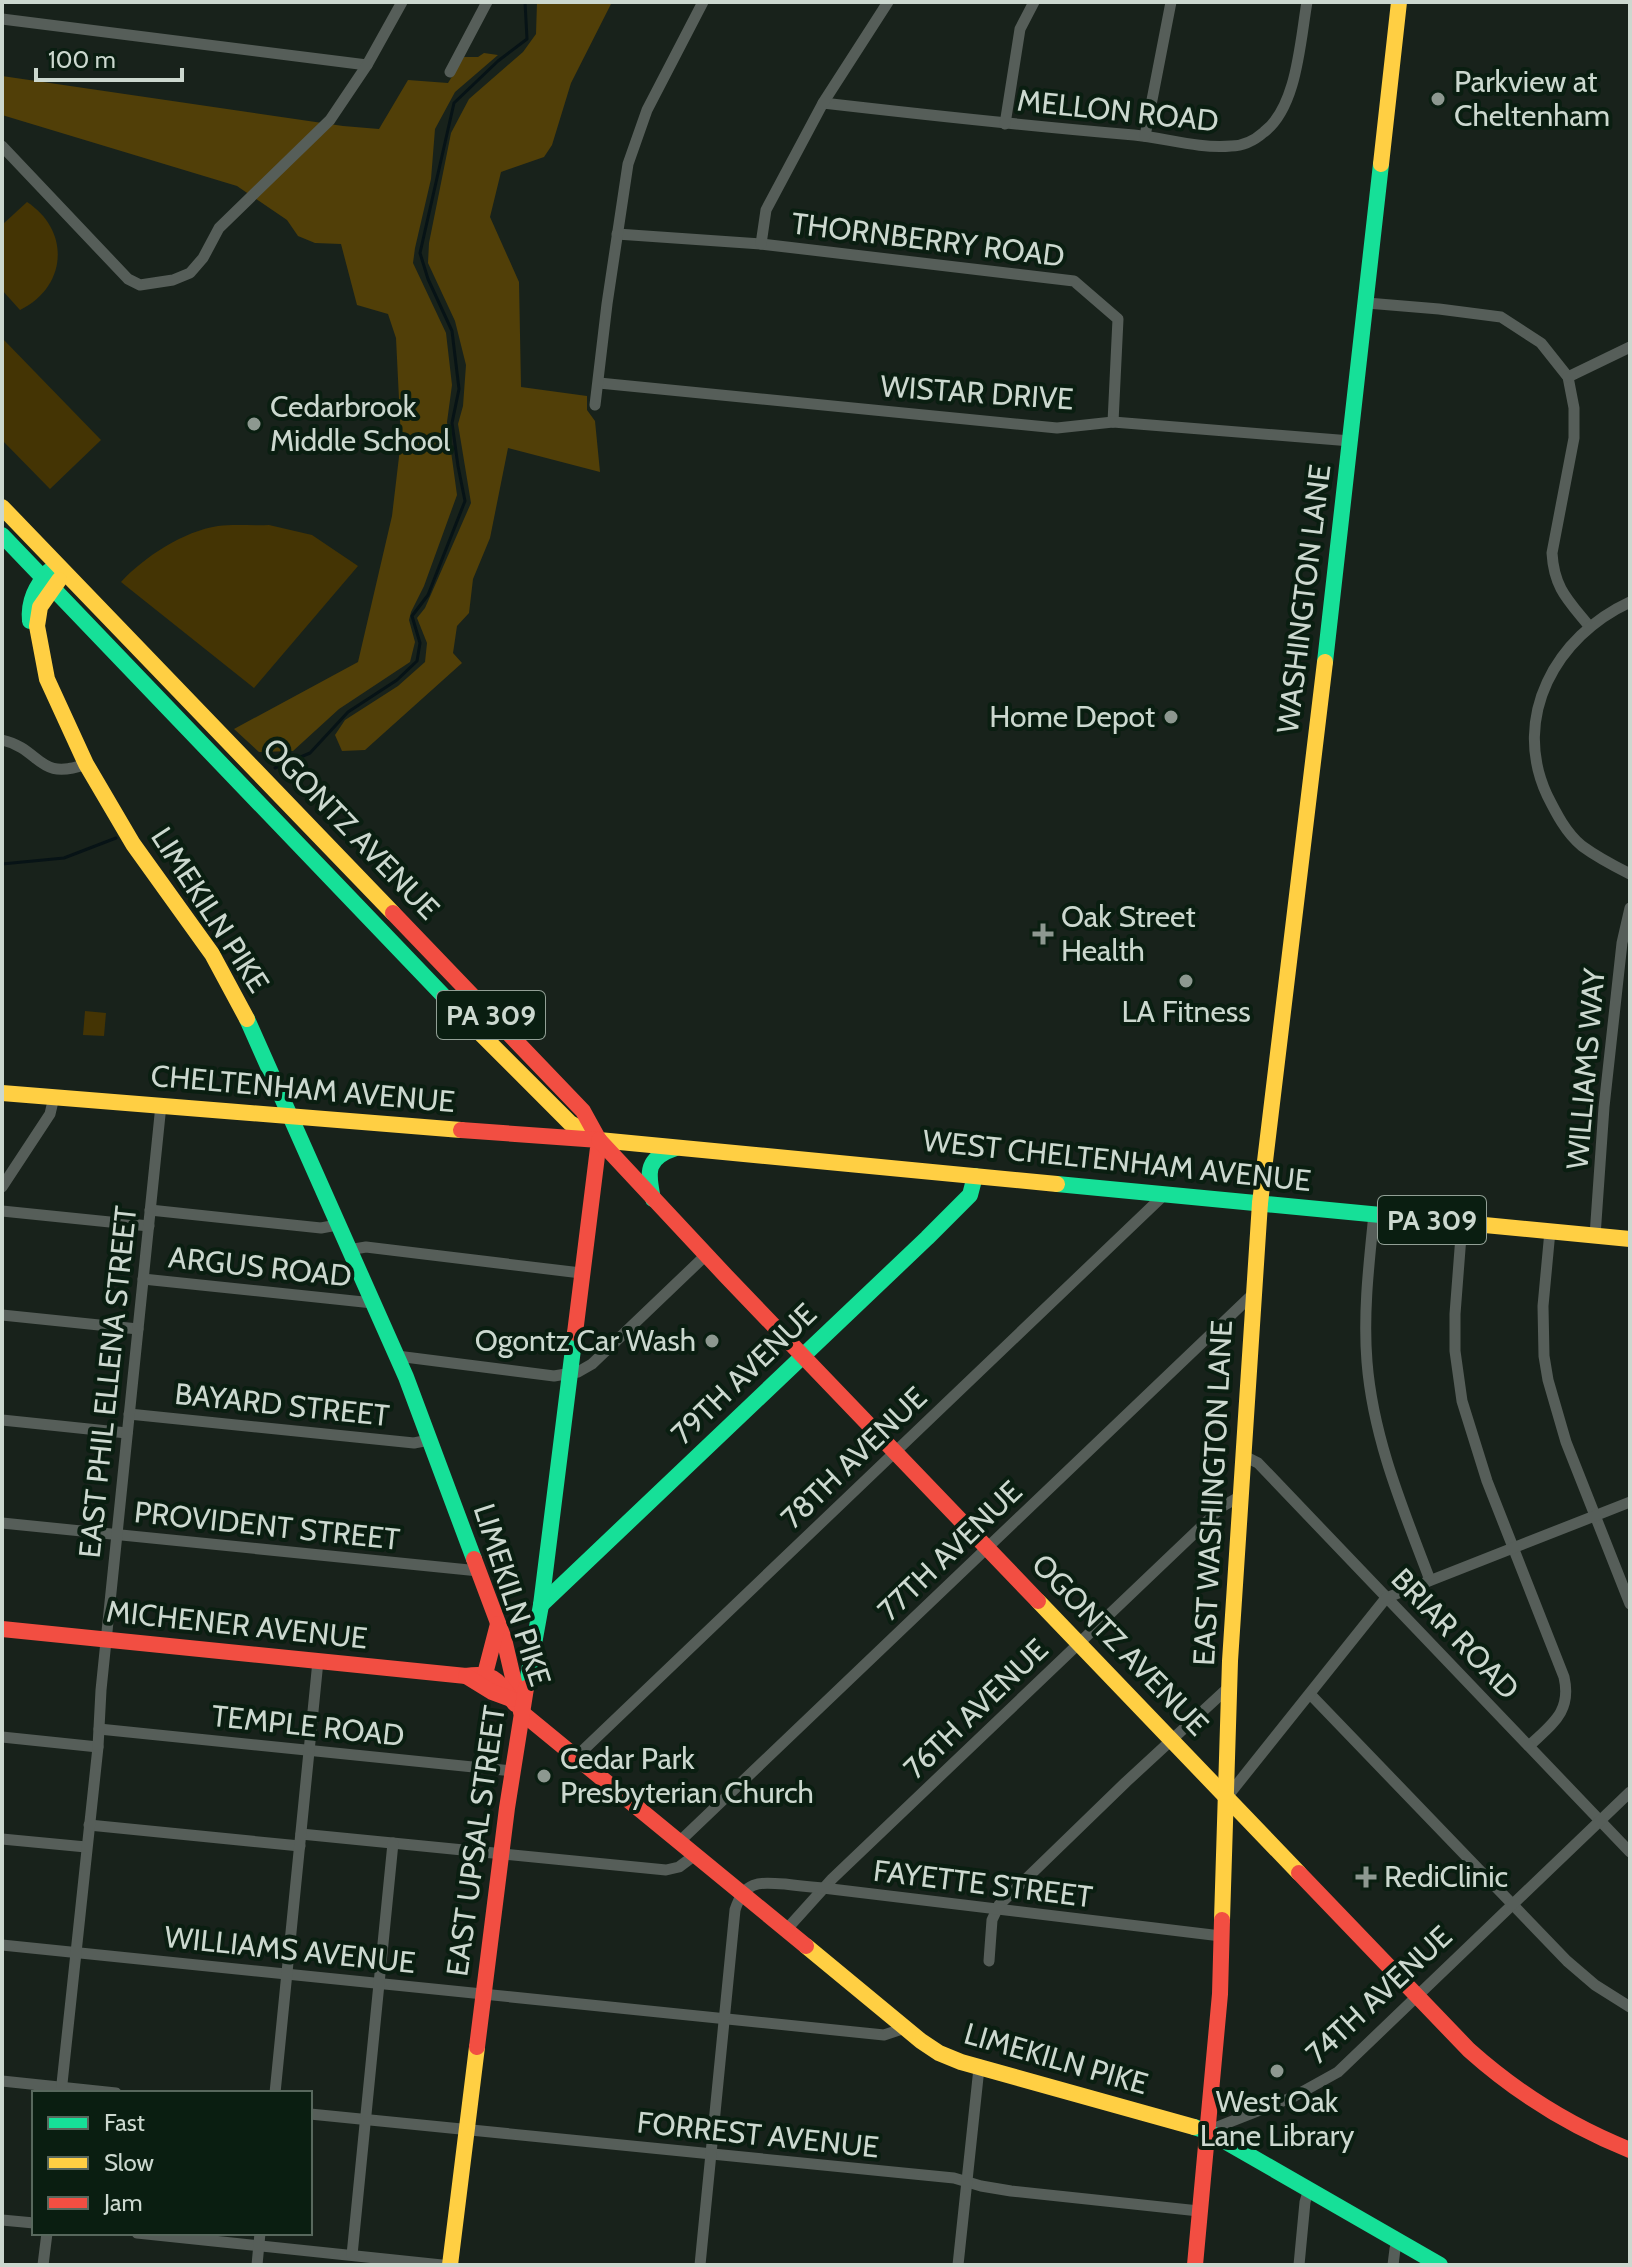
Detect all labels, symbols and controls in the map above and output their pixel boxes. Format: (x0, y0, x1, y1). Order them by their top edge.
scale bar (36, 32, 182, 82)
text: 100 m (48, 45, 116, 74)
place label: Parkview at Cheltenham (1454, 63, 1610, 134)
street label: MELLON ROAD (1016, 82, 1221, 139)
marker: Parkview at Cheltenham (1429, 90, 1447, 108)
street label: THORNBERRY ROAD (789, 204, 1067, 275)
street label: WISTAR DRIVE (879, 367, 1075, 418)
place label: Cedarbrook Middle School (270, 388, 450, 459)
marker: Cedarbrook Middle School (245, 415, 263, 433)
street label: WASHINGTON LANE (1269, 462, 1338, 736)
place label: Home Depot (989, 698, 1155, 735)
marker: Home Depot (1162, 708, 1180, 726)
street label: OGONTZ AVENUE (255, 730, 447, 927)
street label: LIMEKILN PIKE (143, 820, 277, 999)
place label: Oak Street Health (1061, 898, 1196, 969)
marker: Oak Street Health (1032, 923, 1054, 945)
street label: WILLIAMS WAY (1558, 966, 1613, 1171)
marker: LA Fitness (1177, 972, 1195, 990)
road number: PA 309 (437, 991, 545, 1039)
place label: LA Fitness (1121, 993, 1251, 1030)
street label: CHELTENHAM AVENUE (149, 1057, 457, 1120)
street label: WEST CHELTENHAM AVENUE (921, 1122, 1313, 1199)
road number: PA 309 (1378, 1196, 1486, 1244)
street label: EAST PHIL ELLENA STREET (71, 1204, 144, 1560)
street label: ARGUS ROAD (167, 1238, 353, 1295)
street label: 79TH AVENUE (663, 1295, 824, 1452)
street label: EAST WASHINGTON LANE (1185, 1319, 1240, 1667)
place label: Ogontz Car Wash (475, 1322, 696, 1359)
marker: Ogontz Car Wash (703, 1332, 721, 1350)
street label: BAYARD STREET (173, 1375, 391, 1434)
street label: 78TH AVENUE (773, 1379, 934, 1536)
street label: 77TH AVENUE (870, 1473, 1029, 1629)
street label: PROVIDENT STREET (132, 1493, 402, 1558)
street label: LIMEKILN PIKE (466, 1499, 559, 1691)
street label: OGONTZ AVENUE (1024, 1546, 1216, 1743)
street label: BRIAR ROAD (1384, 1560, 1527, 1707)
street label: MICHENER AVENUE (105, 1592, 369, 1657)
street label: 76TH AVENUE (896, 1631, 1055, 1787)
street label: TEMPLE ROAD (210, 1697, 406, 1754)
street label: EAST UPSAL STREET (438, 1703, 513, 1979)
place label: Cedar Park Presbyterian Church (560, 1740, 814, 1811)
marker: Cedar Park Presbyterian Church (535, 1767, 553, 1785)
street label: FAYETTE STREET (871, 1852, 1095, 1915)
place label: RediClinic (1384, 1858, 1508, 1895)
marker: RediClinic (1355, 1866, 1377, 1888)
street label: WILLIAMS AVENUE (163, 1918, 417, 1981)
street label: 74TH AVENUE (1298, 1918, 1459, 2072)
street label: LIMEKILN PIKE (960, 2015, 1152, 2102)
marker: West Oak Lane Library (1268, 2062, 1286, 2080)
place label: West Oak Lane Library (1200, 2083, 1354, 2154)
legend (32, 2091, 312, 2235)
street label: FORREST AVENUE (635, 2103, 881, 2166)
text: Fast (104, 2108, 145, 2137)
text: Slow (104, 2148, 154, 2177)
text: Jam (103, 2188, 142, 2217)

